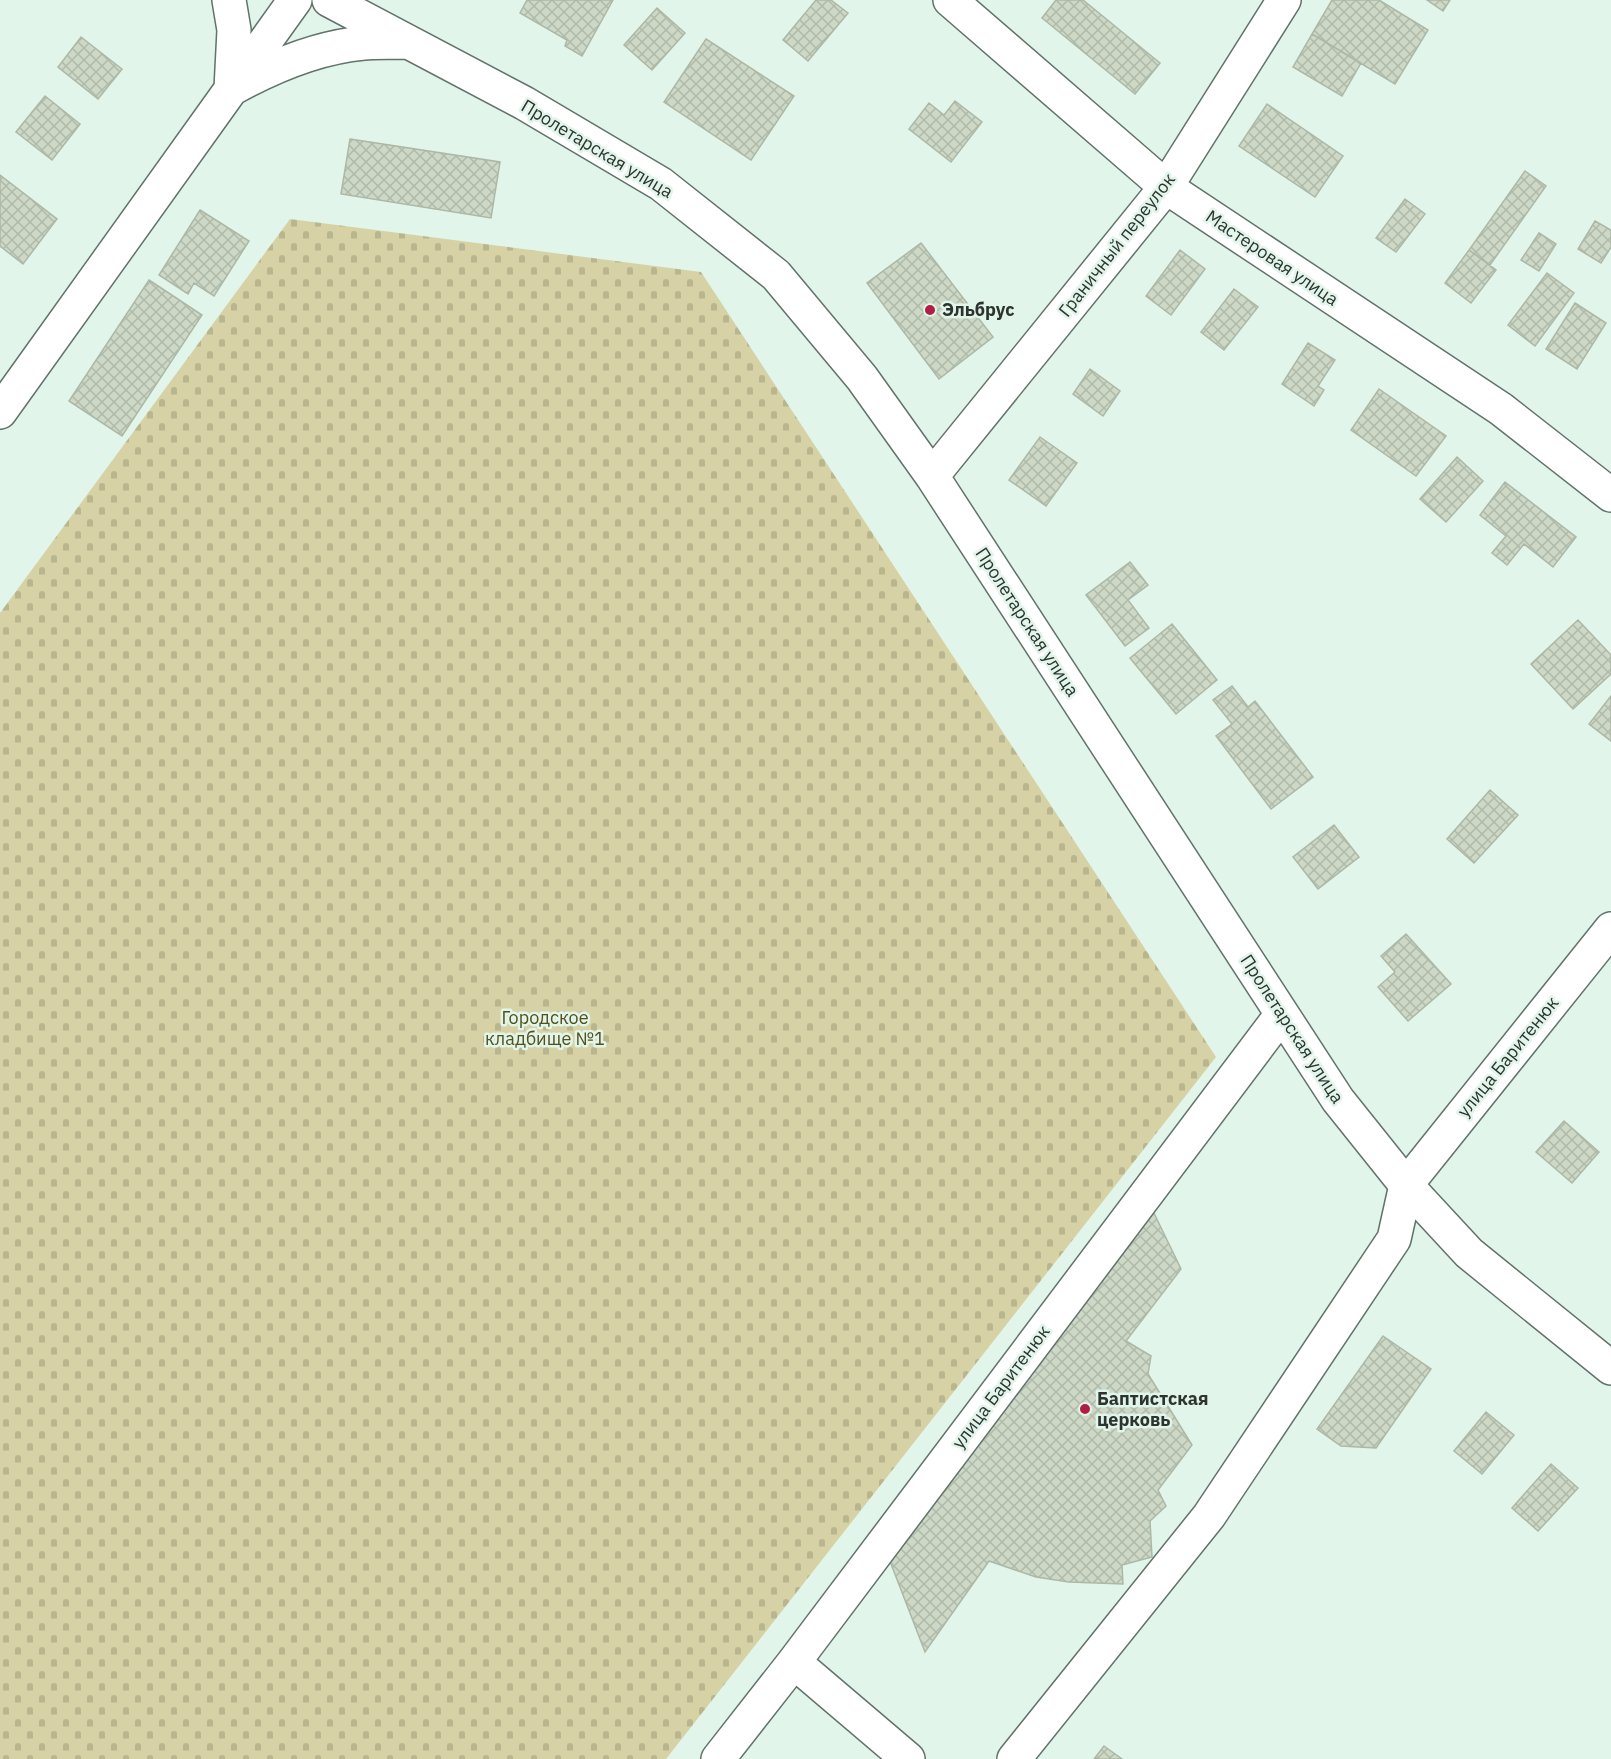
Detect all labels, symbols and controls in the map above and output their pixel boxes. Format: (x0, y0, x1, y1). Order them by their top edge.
street label: Пролетарская улица (517, 94, 678, 203)
street label: Граничный переулок (1053, 168, 1180, 321)
street label: Мастеровая улица (1201, 205, 1343, 311)
place label: Эльбрус (942, 298, 1015, 321)
marker: Эльбрус (923, 303, 937, 317)
street label: Пролетарская улица (971, 543, 1084, 701)
street label: Пролетарская улица (1236, 950, 1349, 1108)
street label: улица Баритенюк (1452, 992, 1563, 1122)
park label: Городское кладбище №1 (485, 1006, 605, 1050)
street label: улица Баритенюк (947, 1320, 1055, 1453)
place label: Баптистская церковь (1097, 1387, 1208, 1431)
marker: Баптистская церковь (1078, 1402, 1092, 1416)

